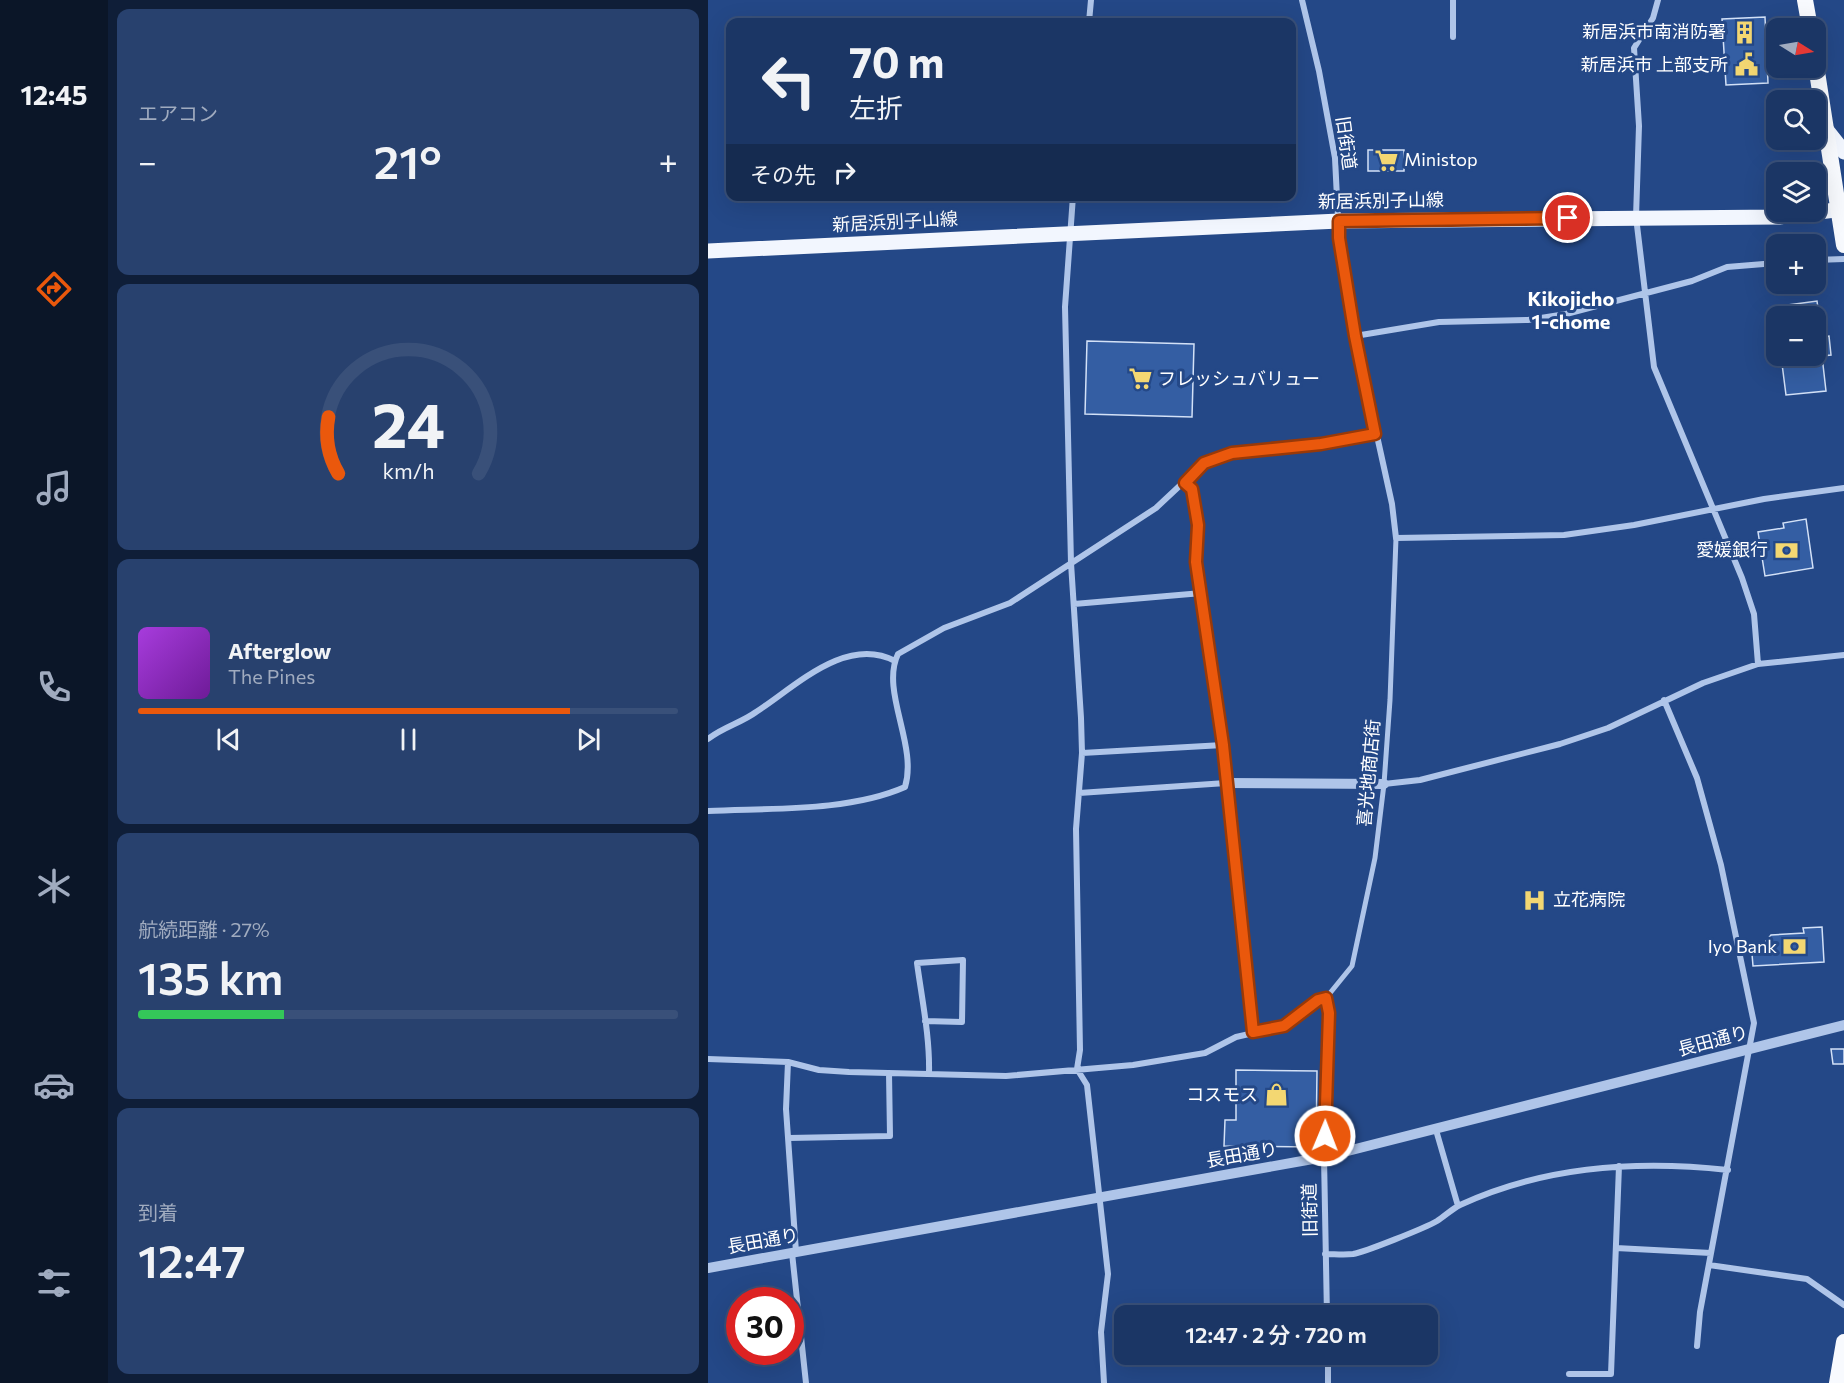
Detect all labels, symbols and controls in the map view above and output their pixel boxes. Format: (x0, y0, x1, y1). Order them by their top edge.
north arrow (1766, 18, 1826, 78)
map controls (1766, 18, 1826, 366)
building icon: 新居浜市南消防署 (1731, 19, 1757, 45)
place label: 新居浜市南消防署 (1582, 20, 1726, 42)
text: 70 m (849, 35, 944, 87)
icon: left (750, 42, 828, 120)
public building icon: 新居浜市 上部支所 (1733, 52, 1759, 78)
place label: 新居浜市 上部支所 (1581, 53, 1728, 75)
text: 12:45 (20, 78, 88, 111)
button: search (1766, 90, 1826, 150)
text: 左折 (849, 91, 903, 124)
text: エアコン (138, 101, 218, 125)
street label: 旧街道 (1332, 115, 1362, 171)
text: 21° (374, 133, 442, 188)
text: − (138, 140, 157, 181)
text: + (659, 140, 678, 181)
supermarket icon: Ministop (1373, 147, 1399, 173)
place label: Ministop (1404, 148, 1478, 170)
icon: right (828, 156, 861, 189)
text: その先 (750, 161, 816, 188)
button: layers (1766, 162, 1826, 222)
street label: 新居浜別子山線 (1318, 188, 1444, 212)
pin (1542, 192, 1593, 243)
icon: arrive (1551, 201, 1584, 234)
street label: 新居浜別子山線 (831, 207, 958, 235)
button: + (1766, 234, 1826, 294)
icon: directions (33, 268, 75, 310)
district label: Kikojicho 1-chome (1528, 286, 1614, 333)
button: − (1766, 306, 1826, 366)
supermarket icon: フレッシュバリュー (1127, 366, 1153, 392)
place label: フレッシュバリュー (1158, 367, 1320, 389)
text: 24 (372, 385, 444, 461)
text: km/h (382, 457, 434, 483)
icon: music (33, 467, 75, 509)
bank icon: 愛媛銀行 (1773, 537, 1799, 563)
place label: 愛媛銀行 (1696, 538, 1768, 560)
text: Afterglow (228, 637, 331, 664)
text: The Pines (228, 664, 315, 688)
icon: phone (33, 666, 75, 708)
street label: 喜光地商店街 (1352, 718, 1384, 828)
icon: previous (212, 723, 245, 756)
icon: pause (392, 723, 425, 756)
icon: next (572, 723, 605, 756)
icon: climate (33, 865, 75, 907)
hospital icon: 立花病院 (1522, 887, 1548, 913)
place label: 立花病院 (1553, 888, 1625, 910)
text: 航続距離 · 27% (138, 917, 270, 941)
bank icon: Iyo Bank (1782, 934, 1808, 960)
place label: Iyo Bank (1708, 935, 1777, 957)
text: 135 km (138, 949, 283, 1004)
street label: 長田通り (1675, 1020, 1750, 1060)
icon: car (33, 1064, 75, 1106)
shop icon: コスモス (1263, 1082, 1289, 1108)
place label: コスモス (1186, 1083, 1258, 1105)
position arrow (1293, 1104, 1357, 1168)
street label: 長田通り (1204, 1137, 1279, 1171)
street label: 旧街道 (1298, 1183, 1320, 1237)
text: 到着 (138, 1200, 178, 1224)
street label: 長田通り (725, 1223, 800, 1257)
text: 12:47 (138, 1232, 246, 1287)
icon: filters (33, 1262, 75, 1304)
speed limit sign: 30 (726, 1287, 804, 1365)
text: 12:47 · 2 分 · 720 m (1185, 1321, 1367, 1348)

